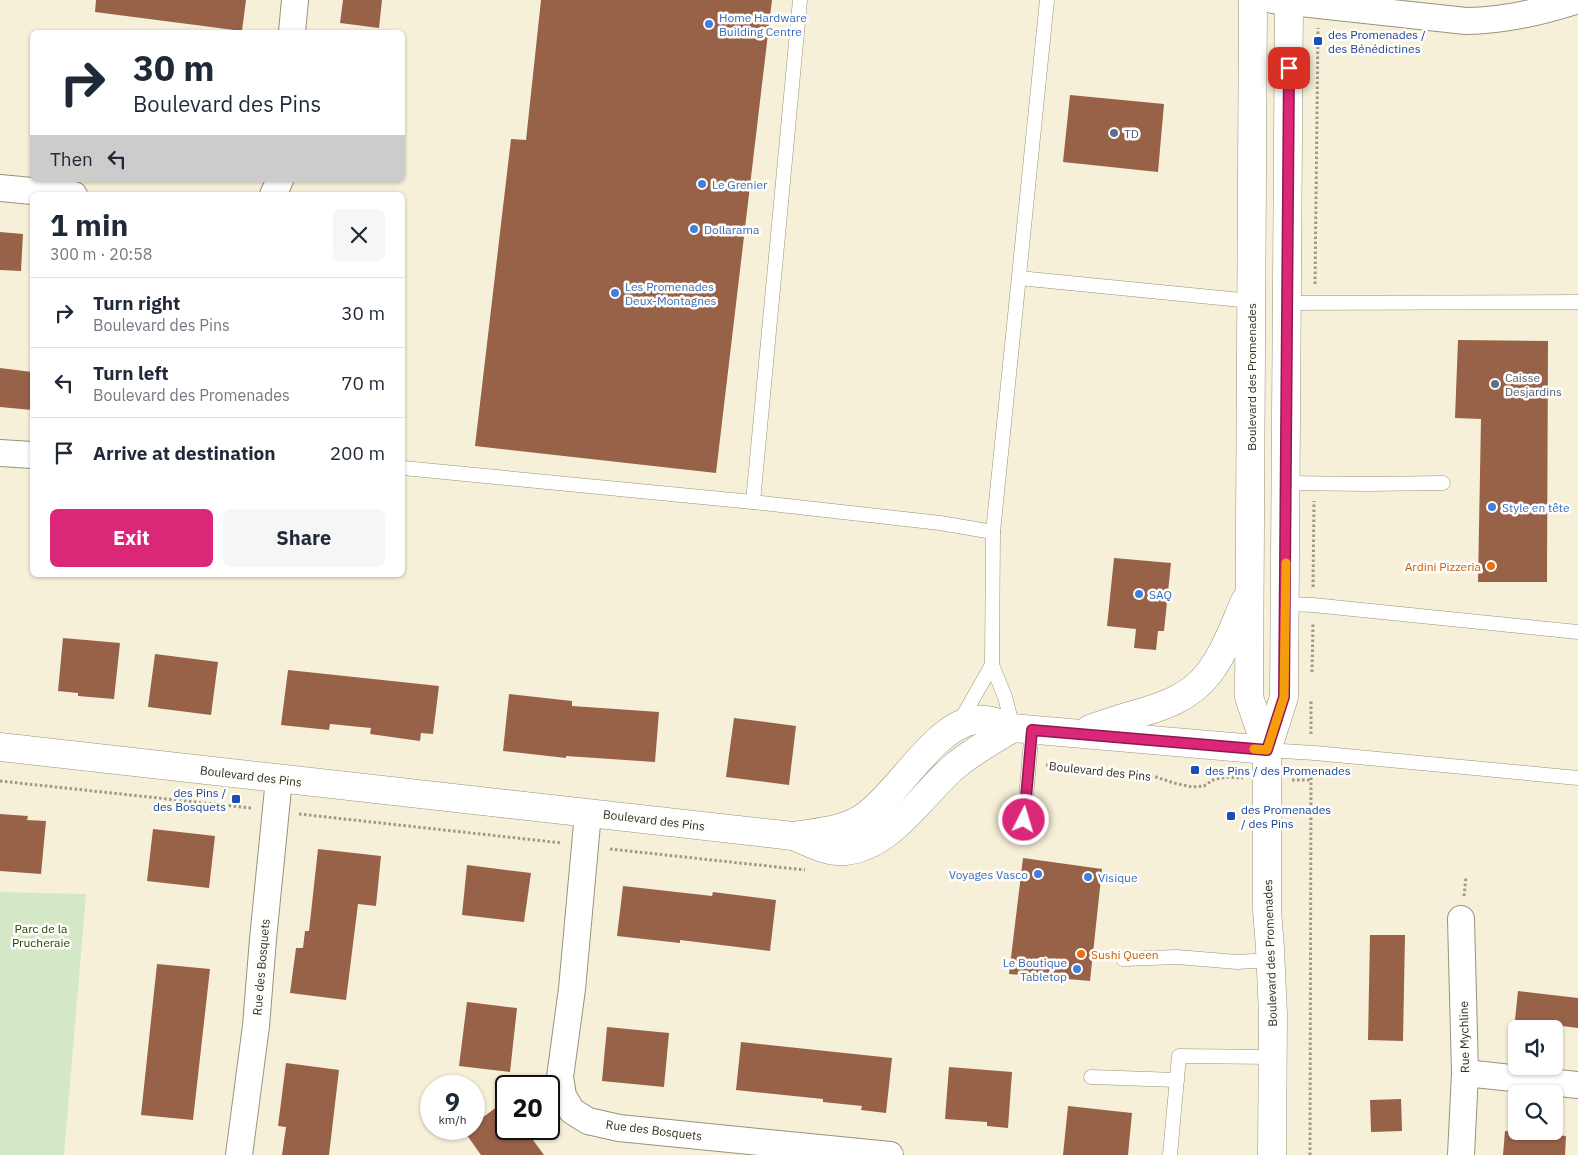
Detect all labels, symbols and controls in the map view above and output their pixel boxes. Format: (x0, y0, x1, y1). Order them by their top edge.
place label: Home Hardware Building Centre (719, 10, 807, 39)
marker: Home Hardware Building Centre (703, 18, 715, 30)
place label: des Promenades / des Bénédictines (1328, 27, 1426, 56)
marker: des Promenades / des Bénédictines (1312, 35, 1324, 47)
text: 30 m (133, 45, 215, 91)
pin (1268, 47, 1310, 89)
icon: right (50, 50, 115, 115)
icon: arrive (1275, 54, 1303, 82)
text: Boulevard des Pins (133, 89, 321, 118)
place label: TD (1124, 126, 1139, 141)
marker: TD (1108, 127, 1120, 139)
icon: left (103, 145, 131, 173)
text: Then (50, 147, 93, 171)
place label: Le Grenier (712, 177, 768, 192)
marker: Le Grenier (696, 178, 708, 190)
text: 1 min (50, 205, 128, 244)
button: close (333, 209, 385, 261)
place label: Dollarama (704, 222, 760, 237)
marker: Dollarama (688, 223, 700, 235)
text: 300 m · 20:58 (50, 244, 152, 264)
place label: Les Promenades Deux-Montagnes (625, 279, 717, 308)
marker: Les Promenades Deux-Montagnes (609, 287, 621, 299)
text: Turn right (93, 291, 180, 315)
icon: right (50, 299, 78, 327)
text: 30 m (341, 301, 385, 325)
street label: Boulevard des Promenades (1244, 303, 1259, 451)
text: Boulevard des Pins (93, 315, 230, 335)
text: Turn left (93, 361, 169, 385)
icon: left (50, 369, 78, 397)
place label: Caisse Desjardins (1505, 370, 1562, 399)
text: 70 m (341, 371, 385, 395)
marker: Caisse Desjardins (1489, 378, 1501, 390)
text: Boulevard des Promenades (93, 385, 290, 405)
icon: arrive (50, 439, 78, 467)
text: Arrive at destination (93, 441, 276, 465)
text: 200 m (330, 441, 385, 465)
place label: Style en tête (1502, 500, 1570, 515)
marker: Style en tête (1486, 501, 1498, 513)
button: Exit (50, 509, 213, 567)
button: Share (223, 509, 385, 567)
place label: Ardini Pizzeria (1405, 559, 1482, 574)
marker: Ardini Pizzeria (1485, 560, 1497, 572)
place label: SAQ (1149, 587, 1172, 602)
marker: SAQ (1133, 588, 1145, 600)
street label: Boulevard des Pins (1048, 758, 1152, 784)
street label: Boulevard des Pins (199, 762, 303, 790)
place label: des Pins / des Promenades (1205, 763, 1351, 778)
marker: des Pins / des Promenades (1189, 764, 1201, 776)
place label: des Pins / des Bosquets (153, 785, 226, 814)
marker: des Pins / des Bosquets (230, 793, 242, 805)
position arrow (997, 793, 1049, 845)
place label: des Promenades / des Pins (1241, 802, 1331, 831)
street label: Boulevard des Pins (602, 806, 706, 834)
marker: des Promenades / des Pins (1225, 810, 1237, 822)
place label: Voyages Vasco (949, 867, 1028, 882)
marker: Voyages Vasco (1032, 868, 1044, 880)
place label: Visique (1098, 870, 1138, 885)
marker: Visique (1082, 871, 1094, 883)
street label: Boulevard des Promenades (1260, 879, 1280, 1027)
street label: Rue des Bosquets (249, 918, 273, 1016)
park label: Parc de la Prucheraie (12, 921, 70, 950)
place label: Sushi Queen (1091, 947, 1159, 962)
marker: Sushi Queen (1075, 948, 1087, 960)
place label: Le Boutique Tabletop (1003, 955, 1067, 984)
marker: Le Boutique Tabletop (1071, 963, 1083, 975)
street label: Rue Mychline (1456, 1000, 1472, 1073)
map controls (1508, 1020, 1563, 1140)
button: sound (1508, 1020, 1563, 1075)
speed limit sign: 20 (495, 1075, 560, 1140)
text: 9 (445, 1085, 460, 1118)
button: search (1508, 1085, 1563, 1140)
text: km/h (438, 1112, 467, 1127)
street label: Rue des Bosquets (605, 1117, 703, 1143)

